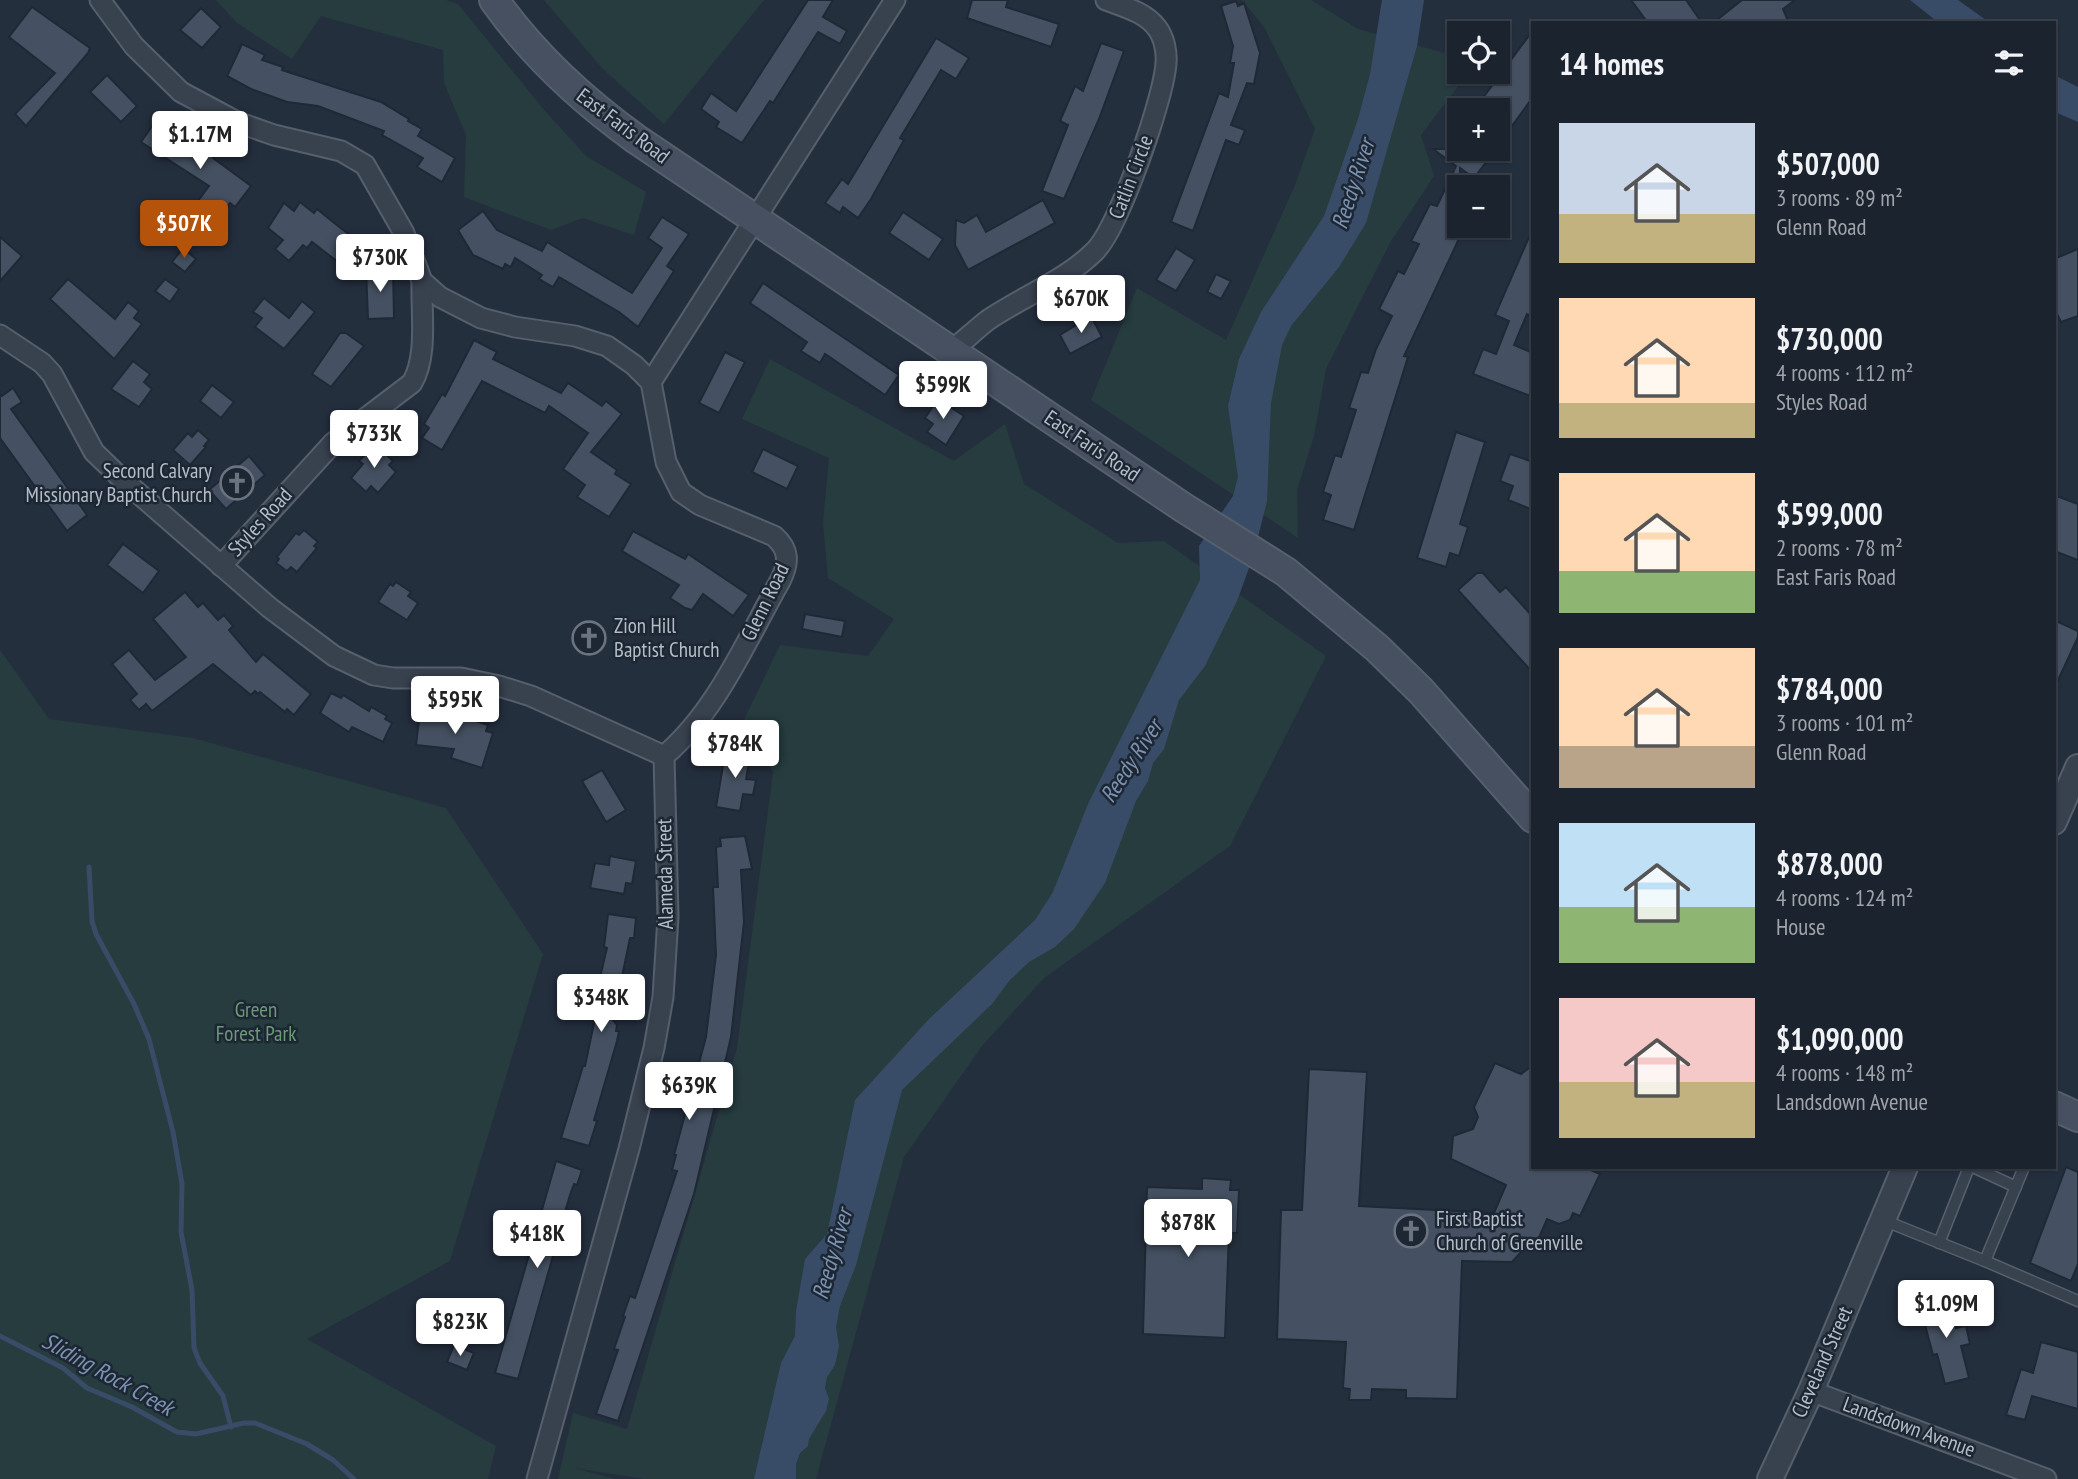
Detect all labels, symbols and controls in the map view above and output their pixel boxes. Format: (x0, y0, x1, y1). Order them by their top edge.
map controls (1447, 21, 1510, 238)
button: locate (1447, 21, 1510, 84)
text: 14 homes (1559, 44, 1664, 83)
icon: filters (1990, 44, 2028, 82)
street label: East Faris Road (571, 82, 675, 169)
button: + (1447, 98, 1510, 161)
pin: $1.17M (143, 111, 257, 171)
text: $1.17M (168, 119, 232, 148)
street label: Catlin Circle (1102, 131, 1159, 223)
water label: Reedy River (1324, 132, 1382, 232)
text: $507,000 (1776, 144, 1880, 183)
icon: home (1615, 151, 1699, 235)
button: − (1447, 175, 1510, 238)
text: 3 rooms · 89 m² (1776, 183, 1903, 212)
pin: $507K (135, 201, 233, 260)
text: $507K (156, 208, 212, 237)
text: Glenn Road (1776, 212, 1866, 241)
pin: $730K (331, 234, 429, 294)
text: $730K (352, 242, 408, 271)
pin: $670K (1032, 276, 1130, 335)
text: $670K (1053, 283, 1109, 312)
text: $730,000 (1776, 319, 1883, 358)
icon: home (1615, 326, 1699, 410)
text: 4 rooms · 112 m² (1776, 358, 1913, 387)
pin: $599K (894, 362, 992, 421)
text: $599K (915, 369, 971, 398)
text: Styles Road (1776, 387, 1867, 416)
street label: East Faris Road (1039, 404, 1145, 487)
pin: $733K (325, 410, 423, 470)
text: $733K (346, 418, 402, 447)
place label: Second Calvary Missionary Baptist Church (26, 457, 212, 508)
church icon: Second Calvary Missionary Baptist Church (218, 464, 256, 502)
street label: Styles Road (222, 482, 298, 562)
text: $599,000 (1776, 494, 1883, 533)
icon: home (1615, 501, 1699, 585)
text: 2 rooms · 78 m² (1776, 533, 1903, 562)
street label: Glenn Road (734, 559, 795, 645)
text: East Faris Road (1776, 562, 1896, 591)
place label: Zion Hill Baptist Church (614, 612, 720, 663)
church icon: Zion Hill Baptist Church (570, 619, 608, 657)
text: $784,000 (1776, 669, 1883, 708)
pin: $595K (406, 676, 504, 736)
icon: home (1615, 676, 1699, 760)
text: $595K (427, 684, 483, 713)
text: 3 rooms · 101 m² (1776, 708, 1913, 737)
water label: Reedy River (1093, 711, 1170, 807)
pin: $784K (686, 720, 784, 780)
text: $784K (707, 728, 763, 757)
text: Glenn Road (1776, 737, 1866, 766)
street label: Alameda Street (650, 818, 679, 930)
text: $878,000 (1776, 844, 1883, 883)
icon: home (1615, 851, 1699, 935)
text: 4 rooms · 124 m² (1776, 883, 1913, 912)
text: House (1776, 912, 1826, 941)
pin: $348K (552, 974, 650, 1034)
text: $348K (573, 982, 629, 1011)
park label: Green Forest Park (216, 996, 296, 1047)
text: $1,090,000 (1776, 1019, 1904, 1058)
icon: home (1615, 1026, 1699, 1110)
text: 4 rooms · 148 m² (1776, 1058, 1913, 1087)
pin: $639K (640, 1062, 738, 1122)
text: $639K (661, 1070, 717, 1099)
text: Landsdown Avenue (1776, 1087, 1928, 1116)
pin: $878K (1139, 1200, 1237, 1259)
water label: Reedy River (805, 1202, 859, 1302)
place label: First Baptist Church of Greenville (1436, 1205, 1583, 1256)
text: $878K (1160, 1207, 1216, 1236)
pin: $418K (488, 1210, 586, 1270)
church icon: First Baptist Church of Greenville (1392, 1212, 1430, 1250)
text: $418K (509, 1218, 565, 1247)
pin: $1.09M (1889, 1280, 2003, 1340)
text: $1.09M (1914, 1288, 1978, 1317)
pin: $823K (411, 1298, 509, 1358)
street label: Cleveland Street (1785, 1302, 1858, 1422)
text: $823K (432, 1306, 488, 1335)
water label: Sliding Rock Creek (37, 1326, 182, 1423)
street label: Landsdown Avenue (1839, 1390, 1979, 1463)

